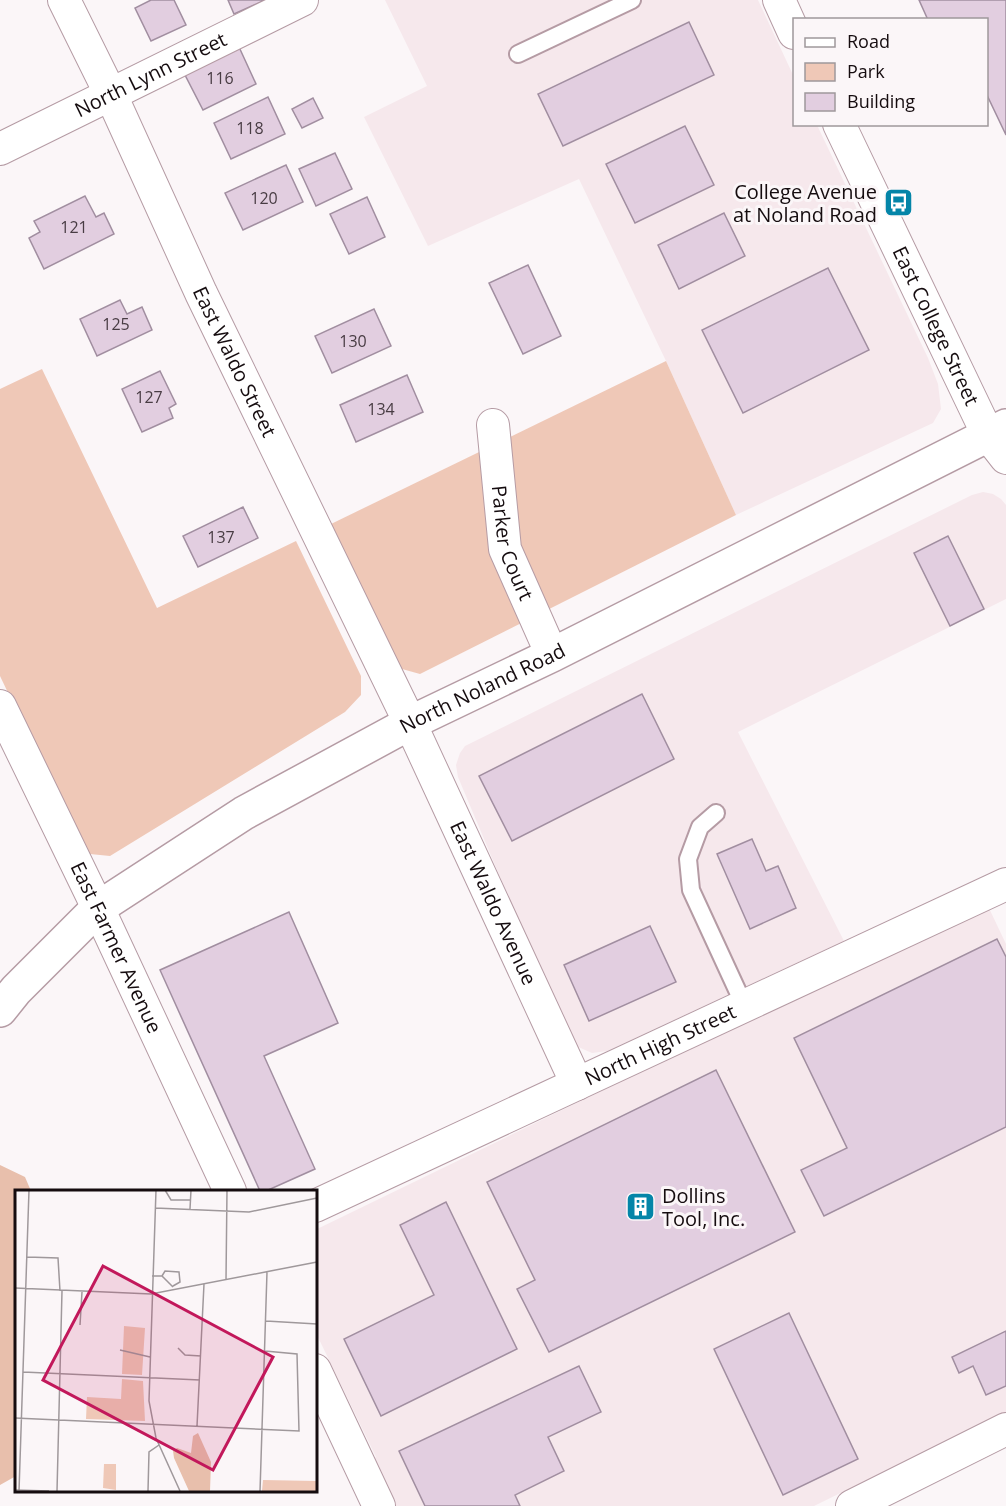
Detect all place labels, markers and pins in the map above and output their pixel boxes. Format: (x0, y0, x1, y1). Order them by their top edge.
place label: College Avenue at Noland Road (733, 178, 877, 228)
bus stop icon: College Avenue at Noland Road (882, 187, 914, 219)
place label: Dollins Tool, Inc. (662, 1182, 745, 1232)
building icon: Dollins Tool, Inc. (625, 1191, 657, 1223)

